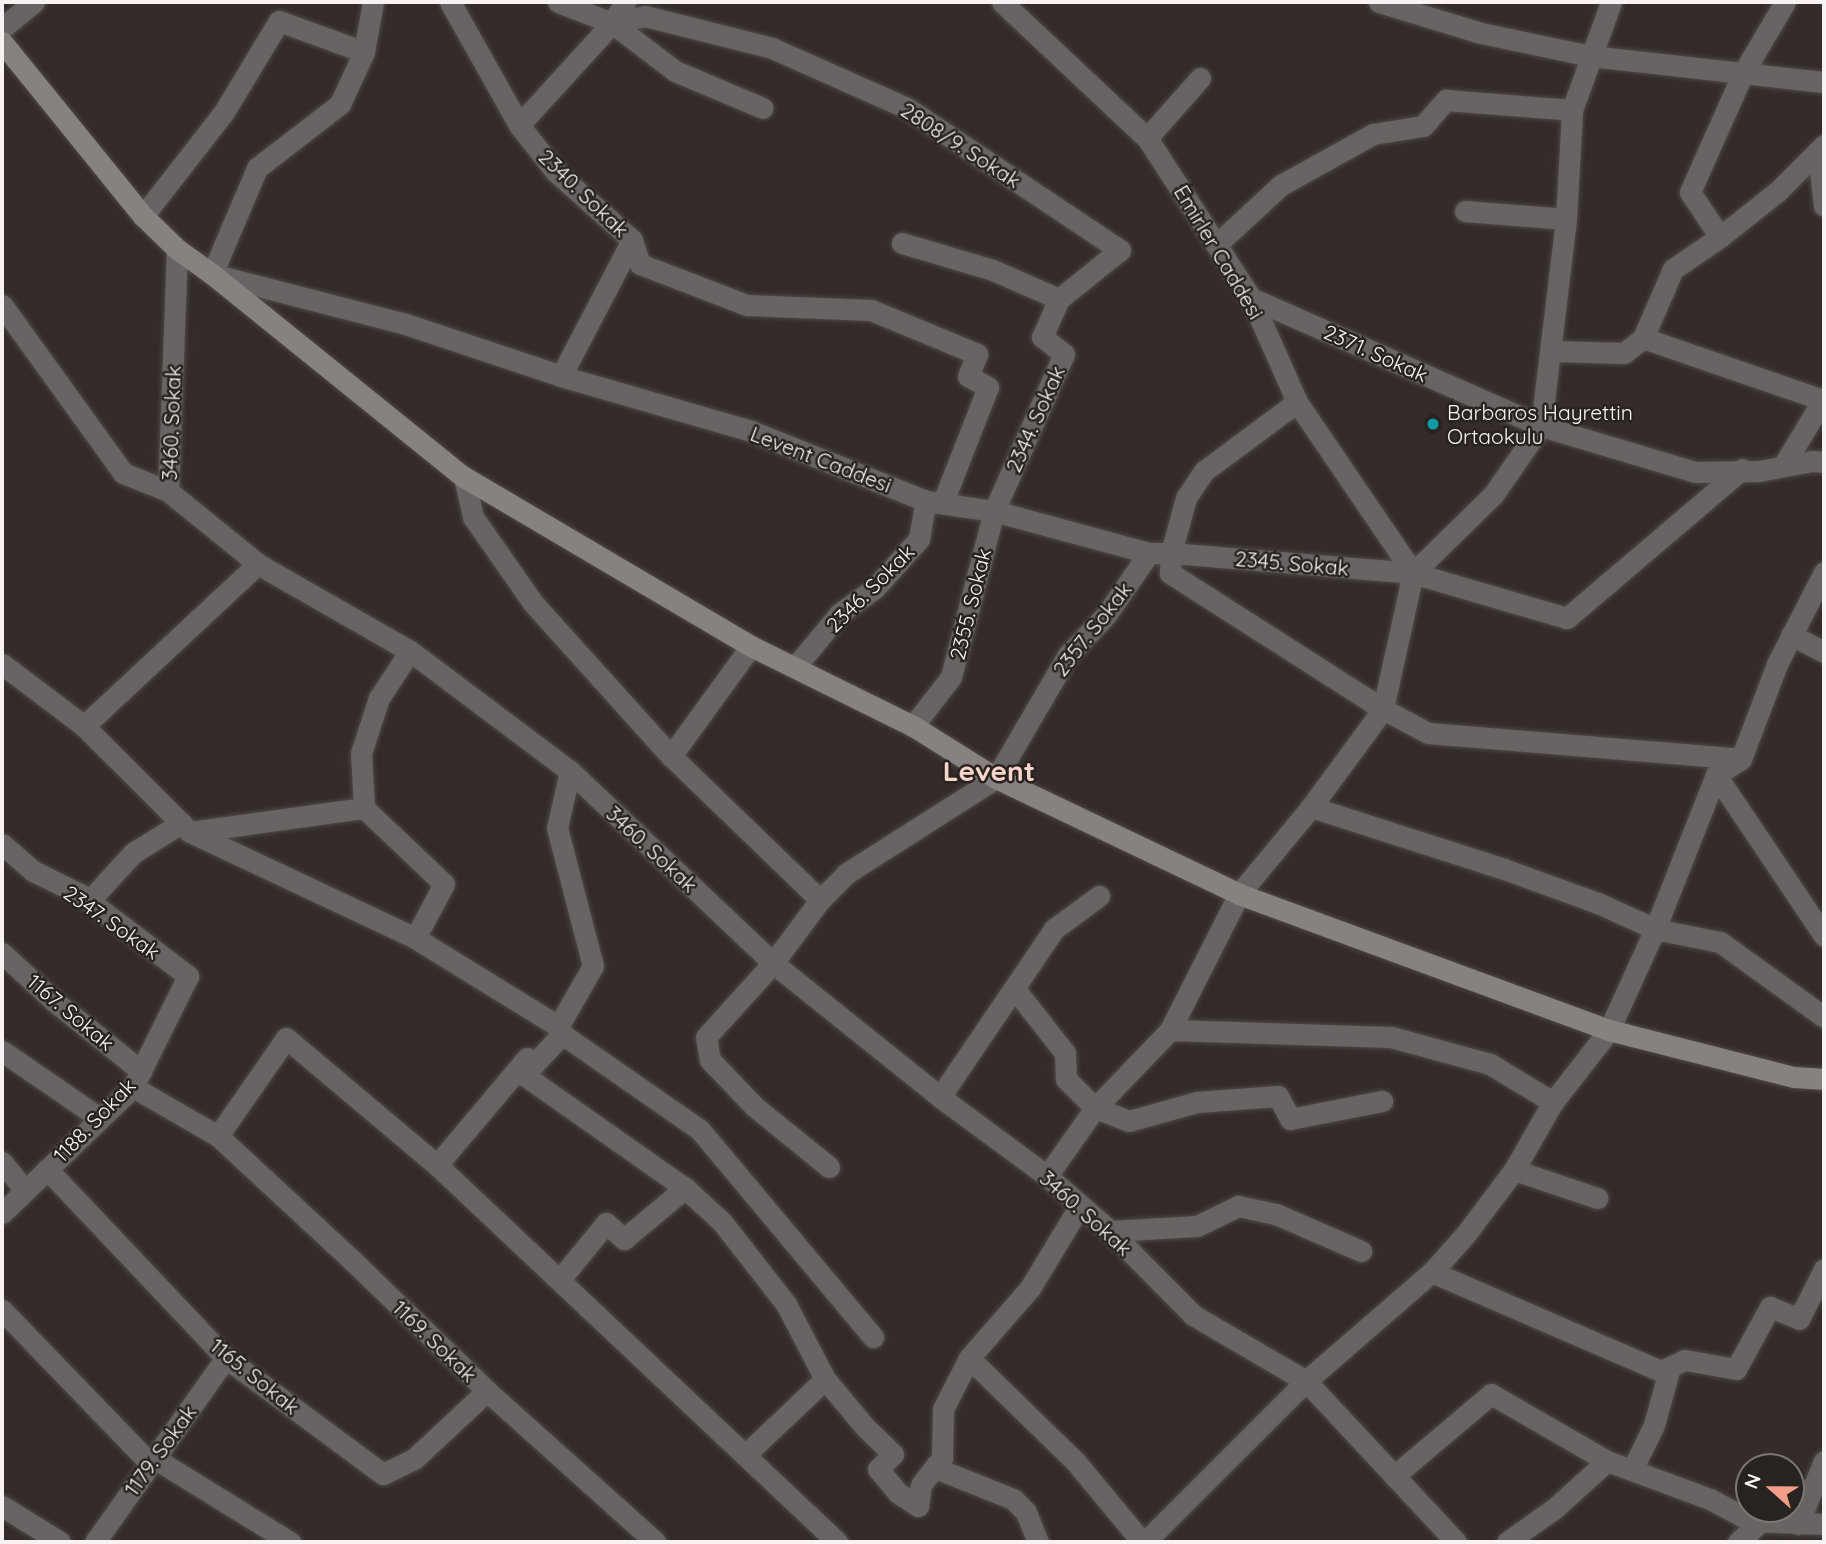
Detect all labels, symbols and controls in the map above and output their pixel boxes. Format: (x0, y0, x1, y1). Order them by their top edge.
street label: 2808/9. Sokak (896, 97, 1026, 193)
street label: 2340. Sokak (534, 144, 634, 242)
street label: Emirler Caddesi (1169, 180, 1269, 324)
street label: 2371. Sokak (1320, 319, 1432, 387)
street label: 2344. Sokak (1000, 362, 1070, 476)
street label: 3460. Sokak (156, 365, 186, 481)
place label: Barbaros Hayrettin Ortaokulu (1447, 399, 1633, 449)
marker: Barbaros Hayrettin Ortaokulu (1425, 416, 1441, 432)
street label: Levent Caddesi (747, 421, 895, 497)
street label: 2346. Sokak (821, 539, 919, 637)
street label: 2345. Sokak (1234, 545, 1350, 581)
street label: 2355. Sokak (944, 546, 996, 662)
street label: 2357. Sokak (1047, 577, 1137, 681)
district label: Levent (943, 754, 1035, 788)
street label: 3460. Sokak (601, 801, 703, 897)
street label: 2347. Sokak (59, 880, 165, 964)
street label: 1167. Sokak (23, 968, 119, 1056)
street label: 1188. Sokak (48, 1073, 140, 1167)
street label: 3460. Sokak (1035, 1165, 1137, 1261)
street label: 1169. Sokak (388, 1295, 482, 1387)
street label: 1165. Sokak (206, 1333, 304, 1419)
street label: 1179. Sokak (119, 1400, 201, 1500)
north arrow (1735, 1453, 1805, 1523)
text: N (1739, 1470, 1766, 1492)

